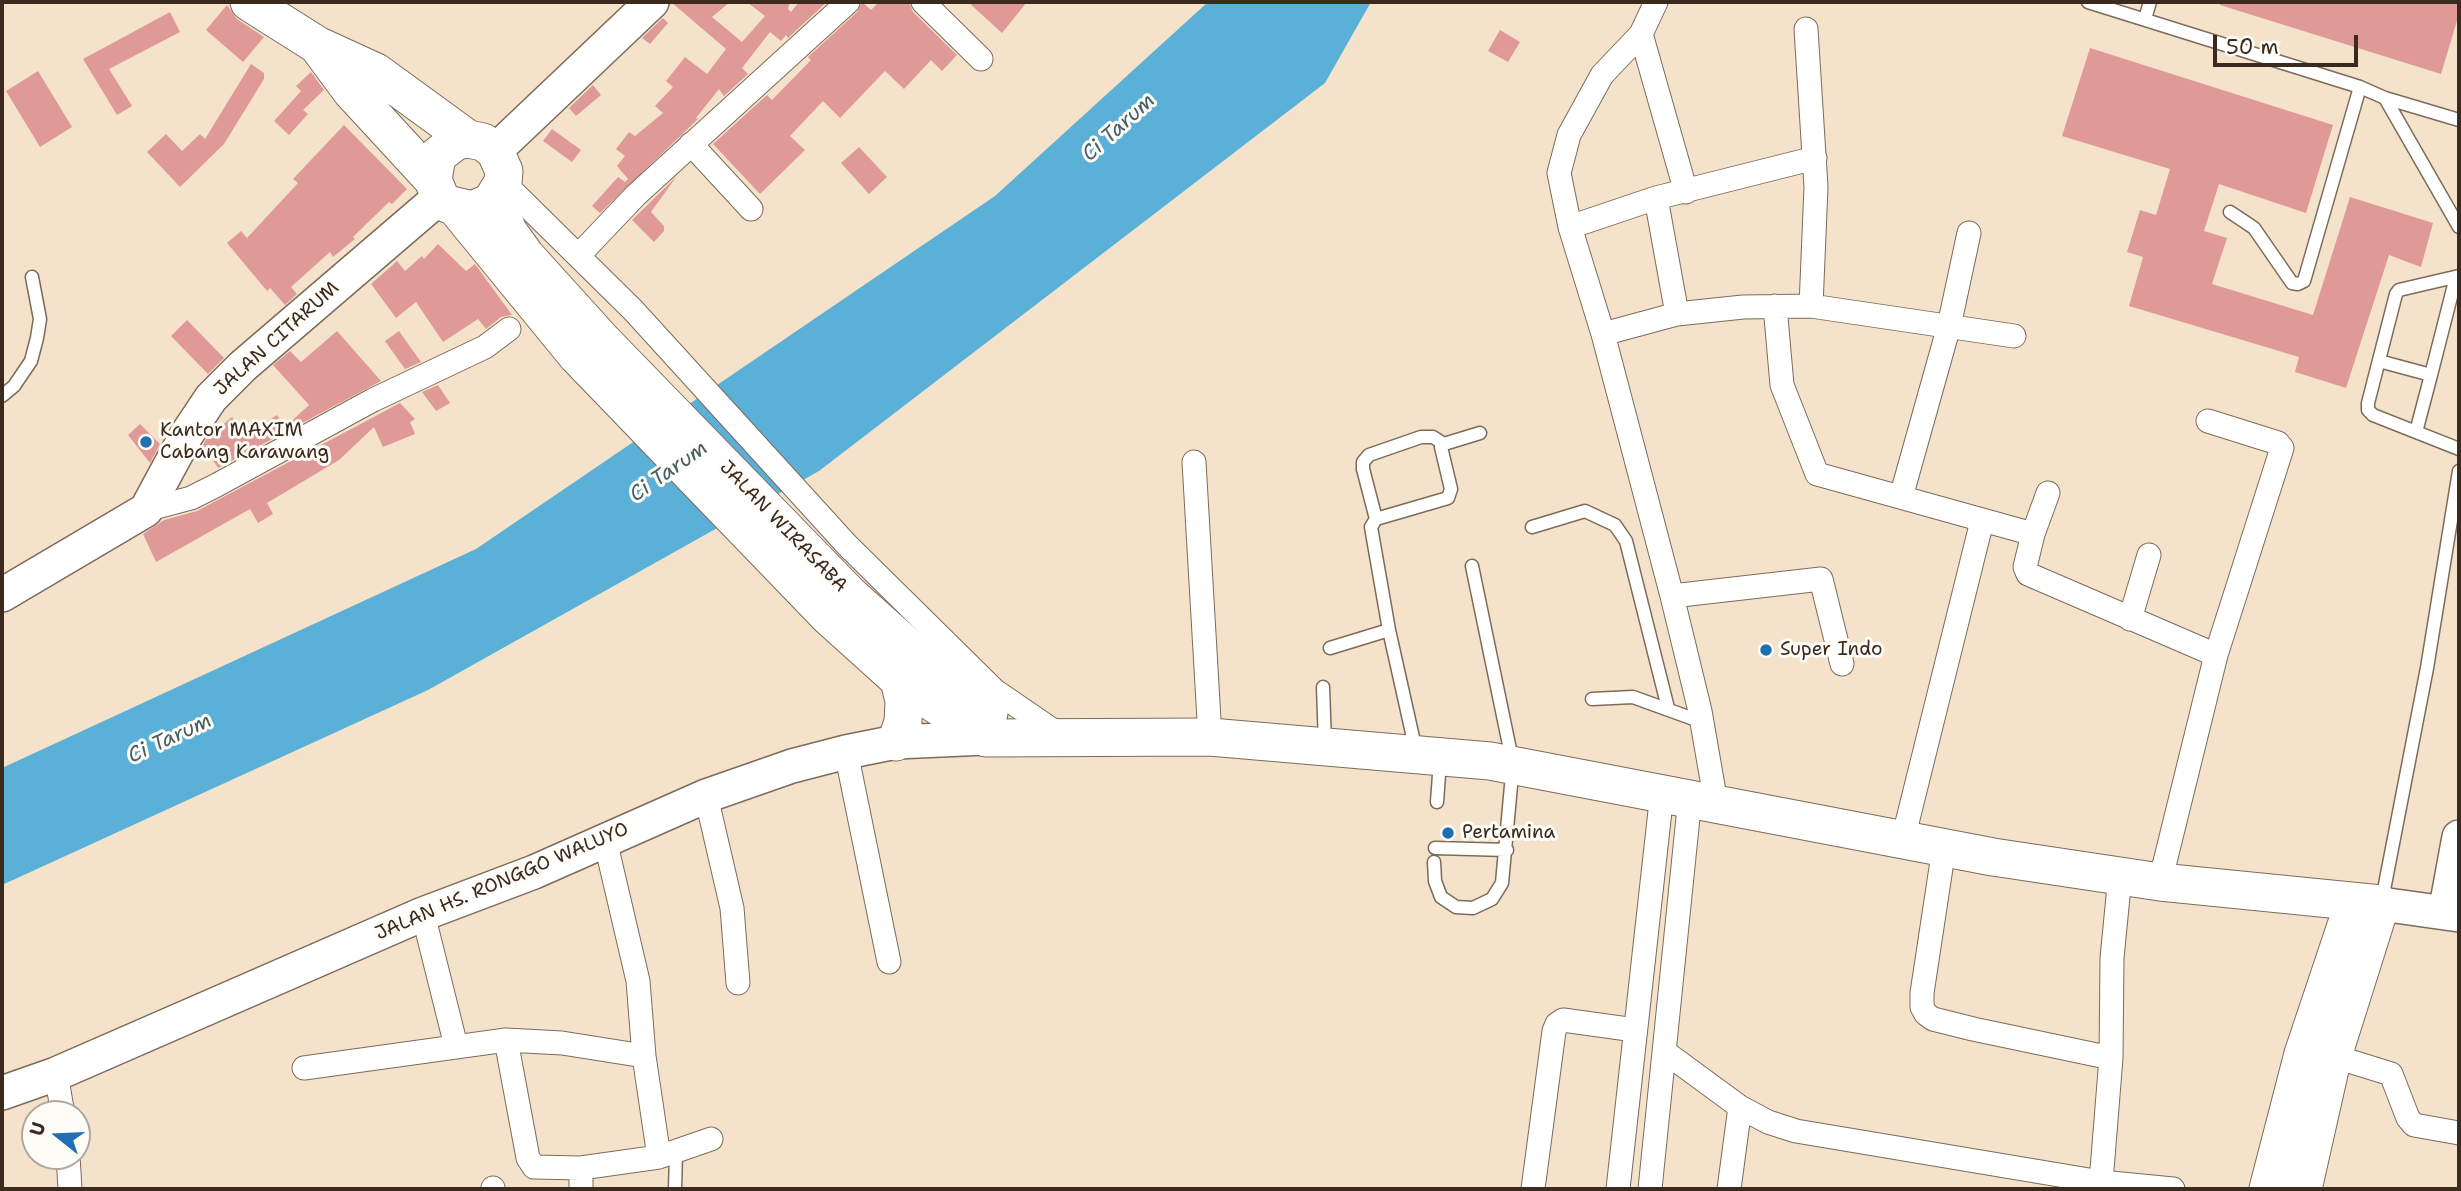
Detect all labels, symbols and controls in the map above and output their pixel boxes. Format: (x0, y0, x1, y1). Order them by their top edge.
scale bar (2216, 21, 2361, 65)
text: 50 m (2226, 33, 2279, 61)
water label: Ci Tarum (1077, 89, 1161, 167)
street label: JALAN CITARUM (210, 277, 344, 401)
place label: Kantor MAXIM Cabang Karawang (160, 420, 329, 464)
marker: Kantor MAXIM Cabang Karawang (138, 434, 154, 450)
water label: Ci Tarum (625, 436, 713, 508)
street label: JALAN WIRASABA (714, 456, 852, 598)
place label: Super Indo (1780, 639, 1882, 661)
marker: Super Indo (1758, 642, 1774, 658)
water label: Ci Tarum (124, 709, 216, 769)
street label: JALAN HS. RONGGO WALUYO (372, 818, 632, 946)
place label: Pertamina (1462, 822, 1555, 844)
marker: Pertamina (1440, 825, 1456, 841)
north arrow (21, 1100, 91, 1170)
text: U (24, 1119, 51, 1139)

